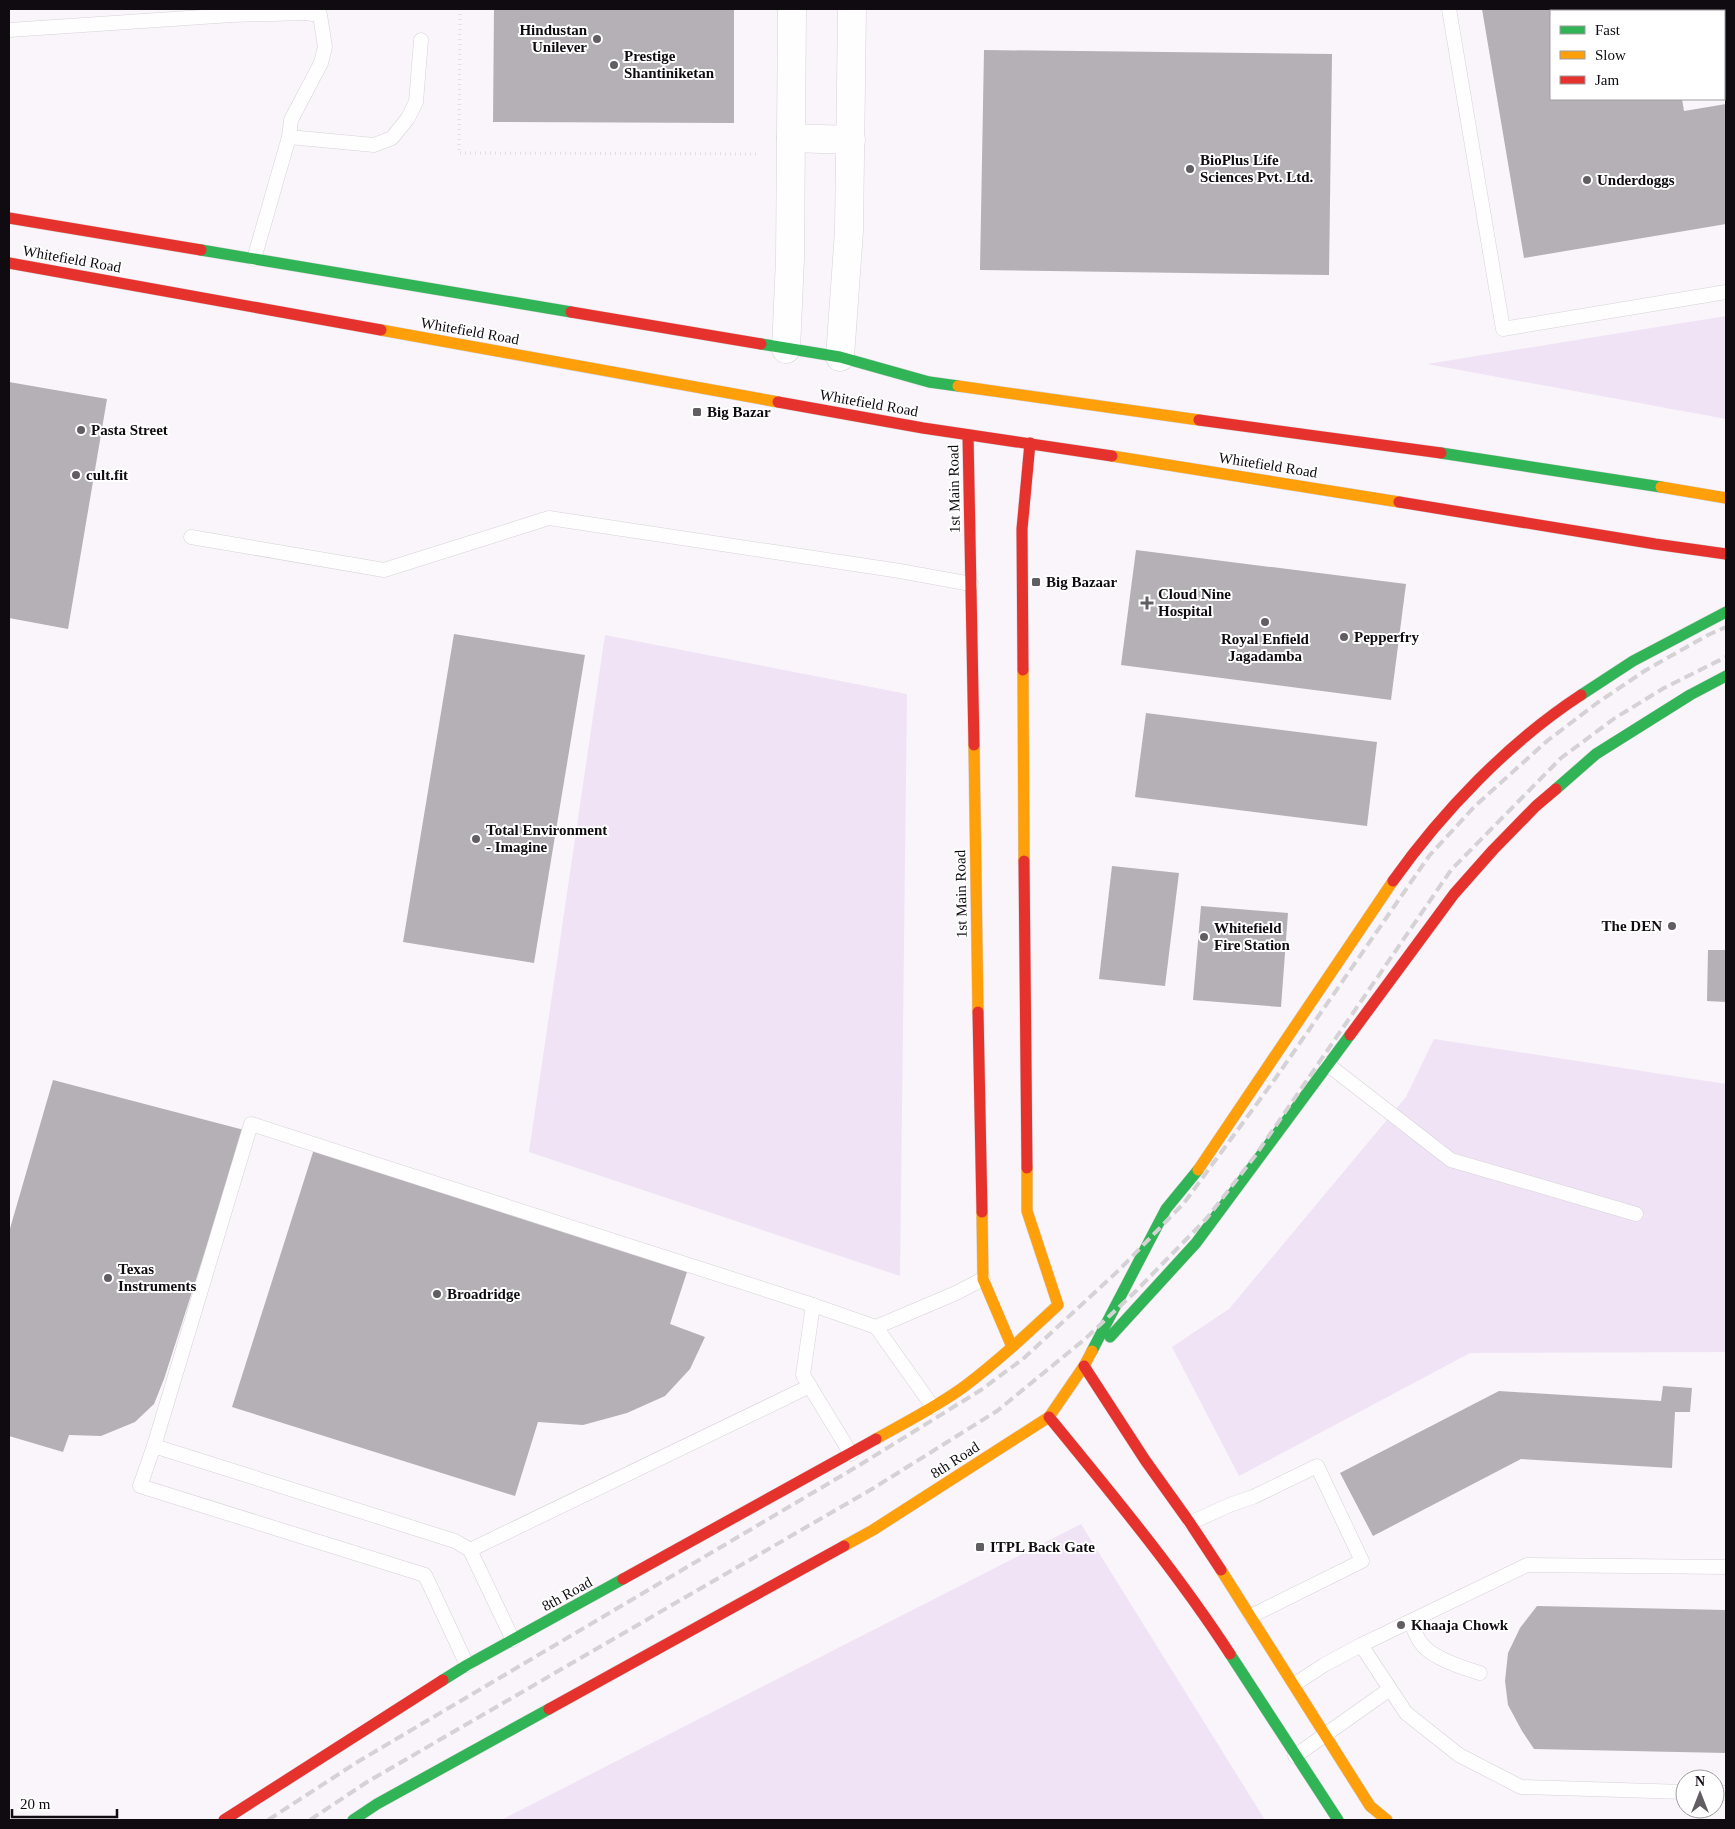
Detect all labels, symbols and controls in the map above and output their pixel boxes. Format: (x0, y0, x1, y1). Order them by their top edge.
legend (1550, 10, 1725, 100)
place label: Hindustan Unilever (519, 22, 588, 55)
text: Fast (1595, 22, 1621, 38)
marker: Hindustan Unilever (591, 33, 603, 45)
text: Slow (1595, 47, 1626, 63)
place label: Prestige Shantiniketan (624, 48, 715, 81)
marker: Prestige Shantiniketan (608, 59, 620, 71)
text: Jam (1595, 72, 1619, 88)
place label: BioPlus Life Sciences Pvt. Ltd. (1200, 152, 1314, 185)
marker: BioPlus Life Sciences Pvt. Ltd. (1184, 163, 1196, 175)
place label: Underdoggs (1597, 172, 1675, 188)
marker: Underdoggs (1581, 174, 1593, 186)
street label: Whitefield Road (22, 242, 123, 276)
street label: Whitefield Road (420, 314, 521, 348)
street label: Whitefield Road (819, 386, 920, 420)
place label: Big Bazar (707, 404, 771, 420)
marker: Big Bazar (691, 406, 703, 418)
place label: Pasta Street (91, 422, 168, 438)
marker: Pasta Street (75, 424, 87, 436)
street label: 1st Main Road (945, 444, 963, 533)
street label: Whitefield Road (1218, 449, 1319, 481)
place label: cult.fit (86, 467, 128, 483)
marker: cult.fit (70, 469, 82, 481)
place label: Big Bazaar (1046, 574, 1118, 590)
marker: Big Bazaar (1030, 576, 1042, 588)
place label: Cloud Nine Hospital (1158, 586, 1231, 619)
marker: Cloud Nine Hospital (1140, 596, 1154, 610)
marker: Royal Enfield Jagadamba (1259, 616, 1271, 628)
place label: Pepperfry (1354, 629, 1419, 645)
place label: Royal Enfield Jagadamba (1221, 631, 1310, 664)
marker: Pepperfry (1338, 631, 1350, 643)
place label: Total Environment - Imagine (486, 822, 607, 855)
marker: Total Environment - Imagine (470, 833, 482, 845)
street label: 1st Main Road (952, 849, 970, 938)
place label: The DEN (1602, 918, 1662, 934)
place label: Whitefield Fire Station (1214, 920, 1291, 953)
marker: The DEN (1666, 920, 1678, 932)
marker: Whitefield Fire Station (1198, 931, 1210, 943)
place label: Texas Instruments (118, 1261, 197, 1294)
marker: Texas Instruments (102, 1272, 114, 1284)
place label: Broadridge (447, 1286, 520, 1302)
marker: Broadridge (431, 1288, 443, 1300)
street label: 8th Road (928, 1438, 983, 1482)
place label: ITPL Back Gate (990, 1539, 1095, 1555)
marker: ITPL Back Gate (974, 1541, 986, 1553)
street label: 8th Road (539, 1574, 595, 1614)
place label: Khaaja Chowk (1411, 1617, 1509, 1633)
marker: Khaaja Chowk (1395, 1619, 1407, 1631)
north arrow (1675, 1769, 1725, 1819)
text: N (1695, 1774, 1705, 1789)
scale bar (12, 1786, 118, 1818)
text: 20 m (20, 1796, 51, 1812)

